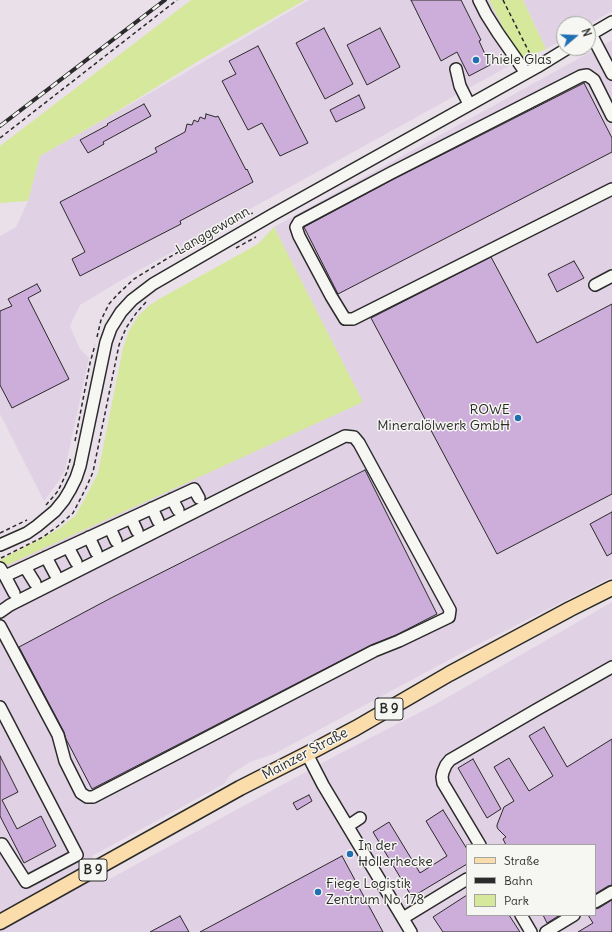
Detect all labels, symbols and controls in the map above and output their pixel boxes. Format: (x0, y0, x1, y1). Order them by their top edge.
north arrow (556, 16, 596, 56)
text: N (579, 27, 594, 38)
place label: Thiele Glas (484, 52, 552, 68)
marker: Thiele Glas (471, 55, 481, 65)
street label: Langgewann (173, 203, 253, 259)
place label: ROWE Mineralölwerk GmbH (377, 402, 510, 434)
marker: ROWE Mineralölwerk GmbH (513, 413, 523, 423)
road number: B 9 (375, 698, 403, 720)
street label: Mainzer Straße (259, 724, 351, 784)
place label: In der Hollerhecke (358, 838, 433, 870)
legend (466, 844, 596, 916)
marker: In der Hollerhecke (345, 849, 355, 859)
text: Straße (504, 853, 539, 868)
road number: B 9 (79, 859, 107, 881)
text: Bahn (504, 873, 533, 888)
place label: Fiege Logistik Zentrum No 178 (326, 876, 424, 908)
marker: Fiege Logistik Zentrum No 178 (313, 887, 323, 897)
text: Park (504, 893, 529, 908)

